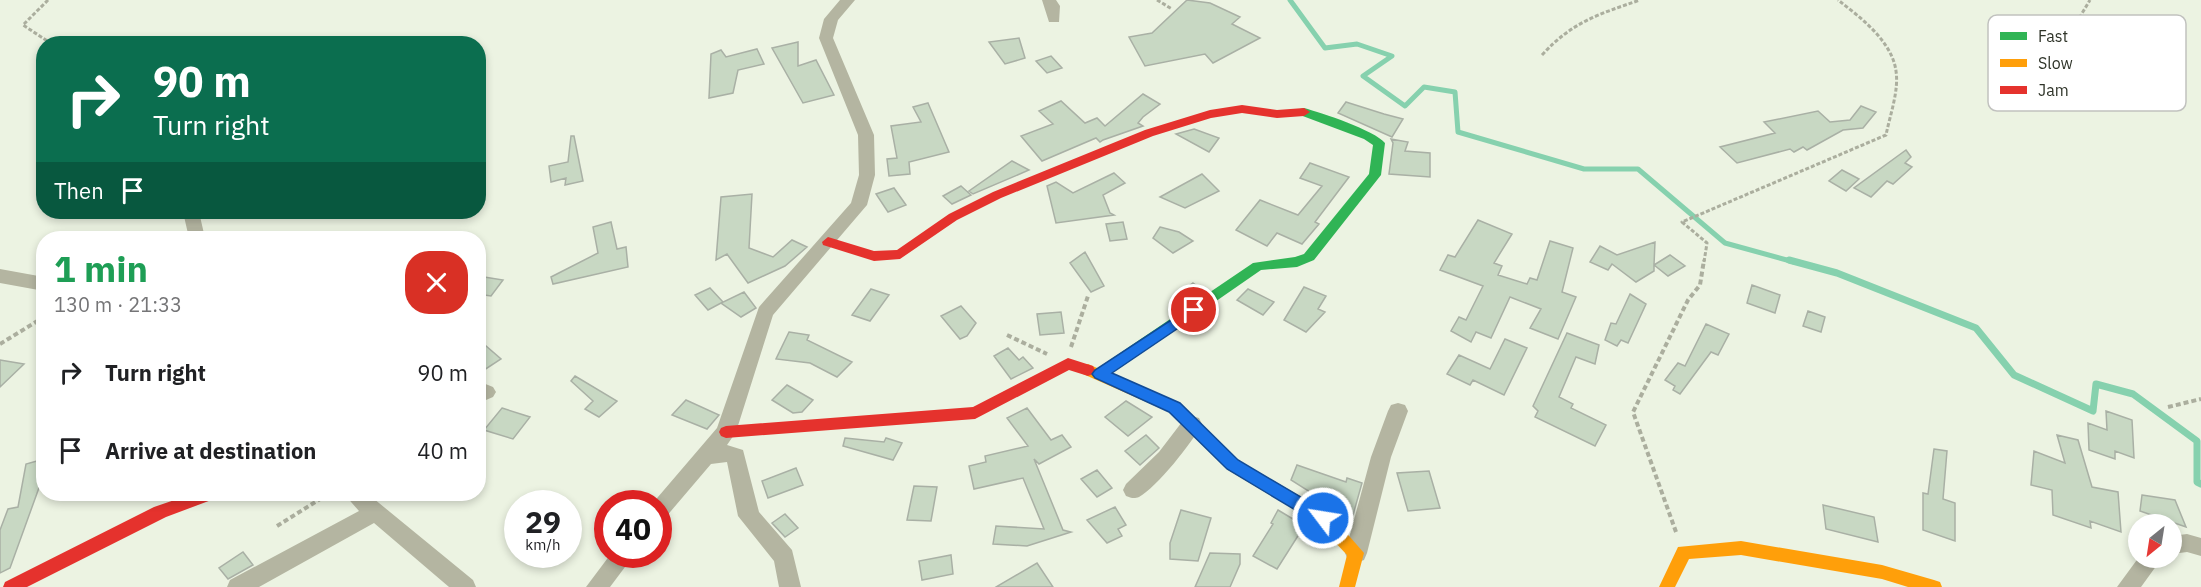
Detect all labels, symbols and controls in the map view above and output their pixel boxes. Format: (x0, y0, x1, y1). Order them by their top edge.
legend (1988, 15, 2186, 111)
text: Fast (2038, 26, 2068, 46)
text: Slow (2038, 53, 2073, 73)
text: 90 m (153, 54, 251, 109)
icon: right (54, 60, 132, 138)
text: Jam (2038, 80, 2069, 100)
text: Turn right (153, 107, 270, 142)
icon: arrive (116, 174, 149, 207)
text: Then (54, 176, 104, 205)
text: 1 min (54, 245, 148, 292)
button: close (405, 251, 468, 314)
pin (1168, 284, 1219, 335)
text: 130 m · 21:33 (54, 291, 182, 318)
icon: arrive (1177, 293, 1210, 326)
icon: right (54, 356, 87, 389)
text: Turn right (105, 358, 206, 387)
text: 90 m (417, 358, 468, 387)
icon: arrive (54, 434, 87, 467)
text: Arrive at destination (105, 436, 316, 465)
text: 40 m (417, 436, 468, 465)
position arrow (1291, 486, 1355, 550)
speed limit sign: 40 (594, 490, 672, 568)
text: 29 (525, 502, 561, 541)
north arrow (2128, 514, 2182, 568)
map controls (2128, 514, 2182, 568)
text: km/h (525, 535, 561, 554)

